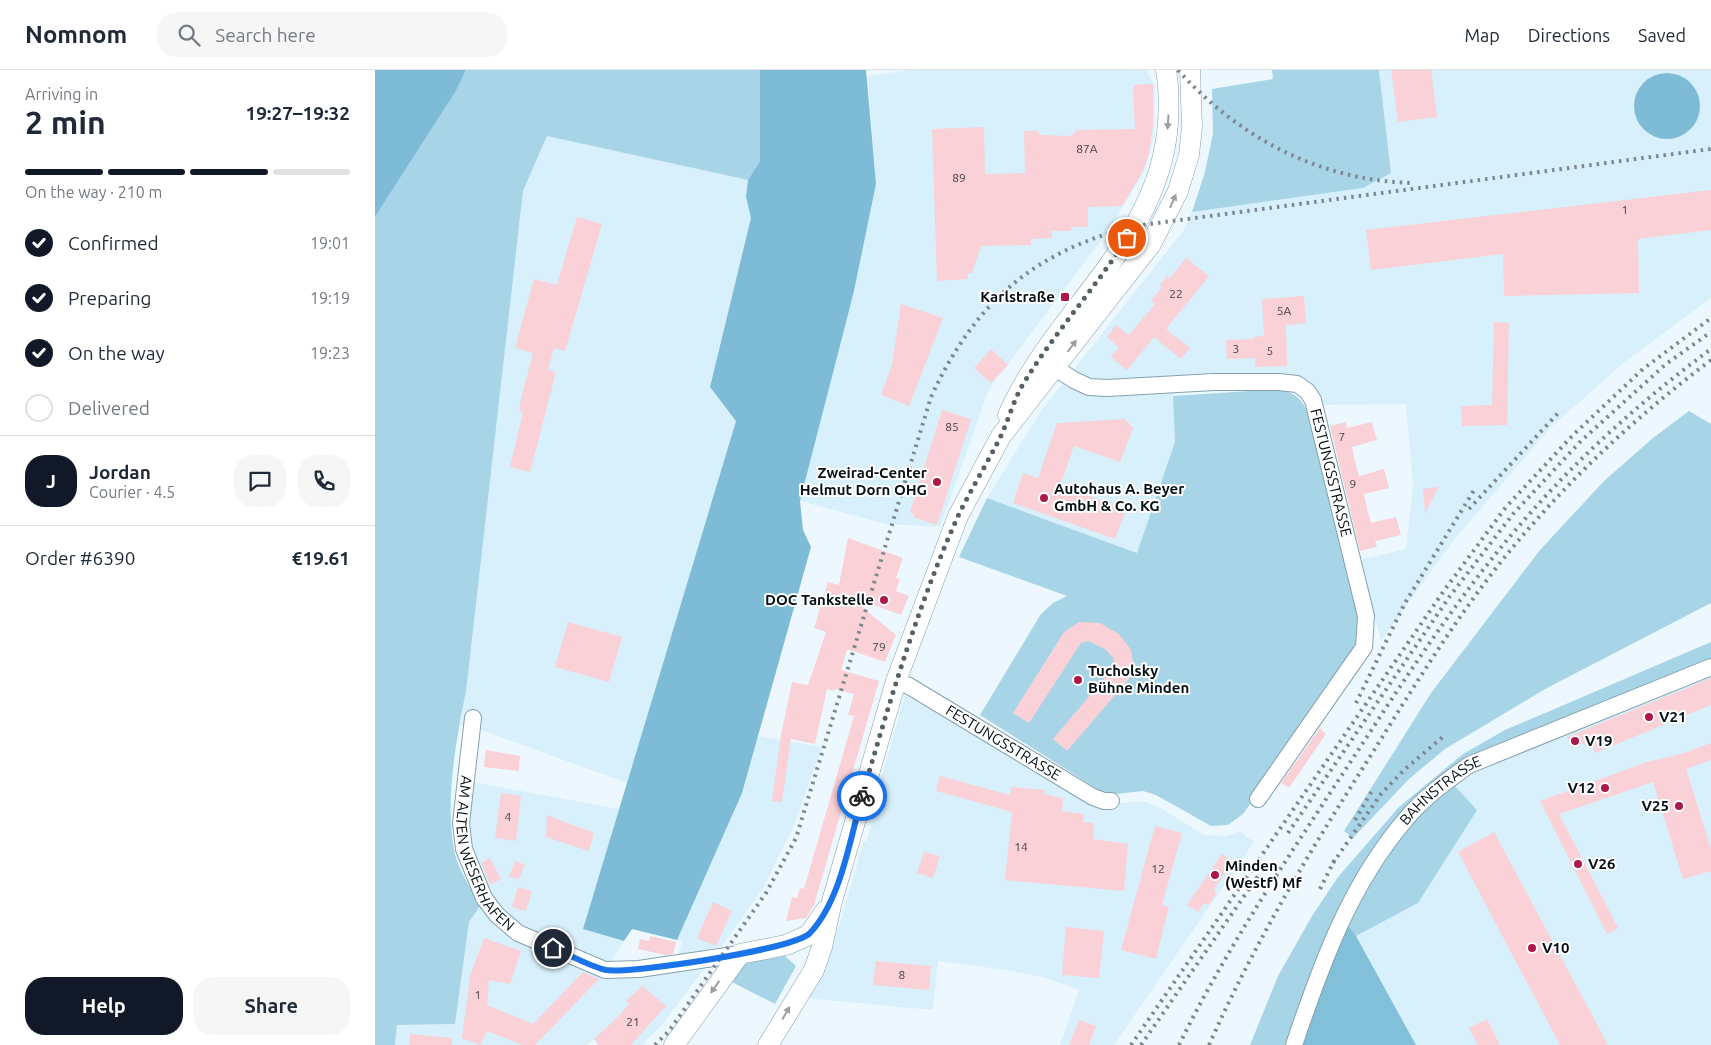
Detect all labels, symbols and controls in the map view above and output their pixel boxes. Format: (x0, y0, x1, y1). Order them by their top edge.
search box (157, 12, 507, 57)
text: Nomnom (25, 21, 127, 48)
icon: search (175, 21, 203, 49)
text: Search here (215, 24, 316, 46)
text: Map (1464, 25, 1500, 45)
text: Directions (1528, 25, 1610, 45)
text: Saved (1638, 25, 1686, 45)
text: Arriving in (25, 85, 98, 103)
text: 19:27–19:32 (245, 102, 350, 124)
text: 2 min (25, 104, 106, 140)
one-way arrow (1163, 114, 1171, 130)
house number: 87A (1076, 142, 1098, 155)
house number: 89 (952, 171, 966, 184)
text: On the way · 210 m (25, 183, 162, 201)
one-way arrow (1170, 194, 1178, 208)
house number: 1 (1622, 203, 1628, 216)
pin (1106, 217, 1148, 259)
icon: bag (1113, 224, 1141, 252)
icon: check (25, 229, 53, 257)
text: Confirmed (68, 232, 159, 254)
text: 19:01 (310, 234, 350, 252)
icon: check (25, 284, 53, 312)
text: Preparing (68, 287, 152, 309)
house number: 22 (1169, 287, 1183, 300)
place label: Karlstraße (980, 288, 1055, 305)
text: 19:19 (310, 289, 350, 307)
marker: Karlstraße (1059, 291, 1071, 303)
house number: 5A (1277, 304, 1291, 317)
icon: check (25, 339, 53, 367)
one-way arrow (1067, 339, 1077, 353)
text: On the way (68, 342, 165, 364)
house number: 3 (1233, 342, 1239, 355)
text: 19:23 (310, 344, 350, 362)
house number: 5 (1267, 344, 1273, 357)
text: Delivered (68, 397, 150, 419)
street label: FESTUNGSSTRASSE (1307, 407, 1355, 538)
house number: 85 (945, 420, 959, 433)
house number: 7 (1339, 430, 1345, 443)
button: chat (234, 455, 286, 507)
button: phone (298, 455, 350, 507)
text: Jordan (89, 461, 151, 483)
place label: Zweirad-Center Helmut Dorn OHG (800, 464, 928, 498)
text: J (46, 470, 56, 492)
marker: Zweirad-Center Helmut Dorn OHG (931, 476, 943, 488)
house number: 9 (1350, 477, 1356, 490)
place label: Autohaus A. Beyer GmbH & Co. KG (1054, 480, 1185, 514)
text: Courier · 4.5 (89, 483, 175, 501)
marker: Autohaus A. Beyer GmbH & Co. KG (1038, 492, 1050, 504)
text: Order #6390 (25, 547, 135, 569)
text: €19.61 (292, 547, 350, 569)
place label: DOC Tankstelle (765, 591, 874, 608)
marker: DOC Tankstelle (878, 594, 890, 606)
house number: 79 (872, 640, 886, 653)
place label: Tucholsky Bühne Minden (1088, 662, 1189, 696)
marker: Tucholsky Bühne Minden (1072, 674, 1084, 686)
street label: FESTUNGSSTRASSE (943, 701, 1064, 784)
place label: V21 (1659, 708, 1686, 725)
marker: V21 (1643, 711, 1655, 723)
place label: V19 (1585, 732, 1612, 749)
marker: V19 (1569, 735, 1581, 747)
street label: BAHNSTRASSE (1396, 752, 1483, 828)
courier (837, 771, 887, 821)
street label: AM ALTEN WESERHAFEN (453, 775, 518, 934)
place label: V12 (1568, 779, 1595, 796)
icon: bike (848, 782, 876, 810)
marker: V12 (1599, 782, 1611, 794)
place label: V25 (1642, 797, 1669, 814)
marker: V25 (1673, 800, 1685, 812)
house number: 4 (505, 810, 512, 823)
house number: 14 (1014, 840, 1028, 853)
place label: V26 (1588, 855, 1615, 872)
place label: Minden (Westf) Mf (1225, 857, 1302, 891)
marker: V26 (1572, 858, 1584, 870)
house number: 12 (1151, 862, 1165, 875)
marker: Minden (Westf) Mf (1209, 869, 1221, 881)
pin (532, 927, 574, 969)
icon: home (539, 934, 567, 962)
place label: V10 (1542, 939, 1569, 956)
marker: V10 (1526, 942, 1538, 954)
house number: 8 (899, 968, 906, 981)
button: Help (25, 977, 183, 1035)
button: Share (193, 977, 350, 1035)
one-way arrow (710, 980, 720, 994)
house number: 1 (475, 988, 481, 1001)
one-way arrow (782, 1007, 791, 1020)
house number: 21 (626, 1015, 640, 1028)

